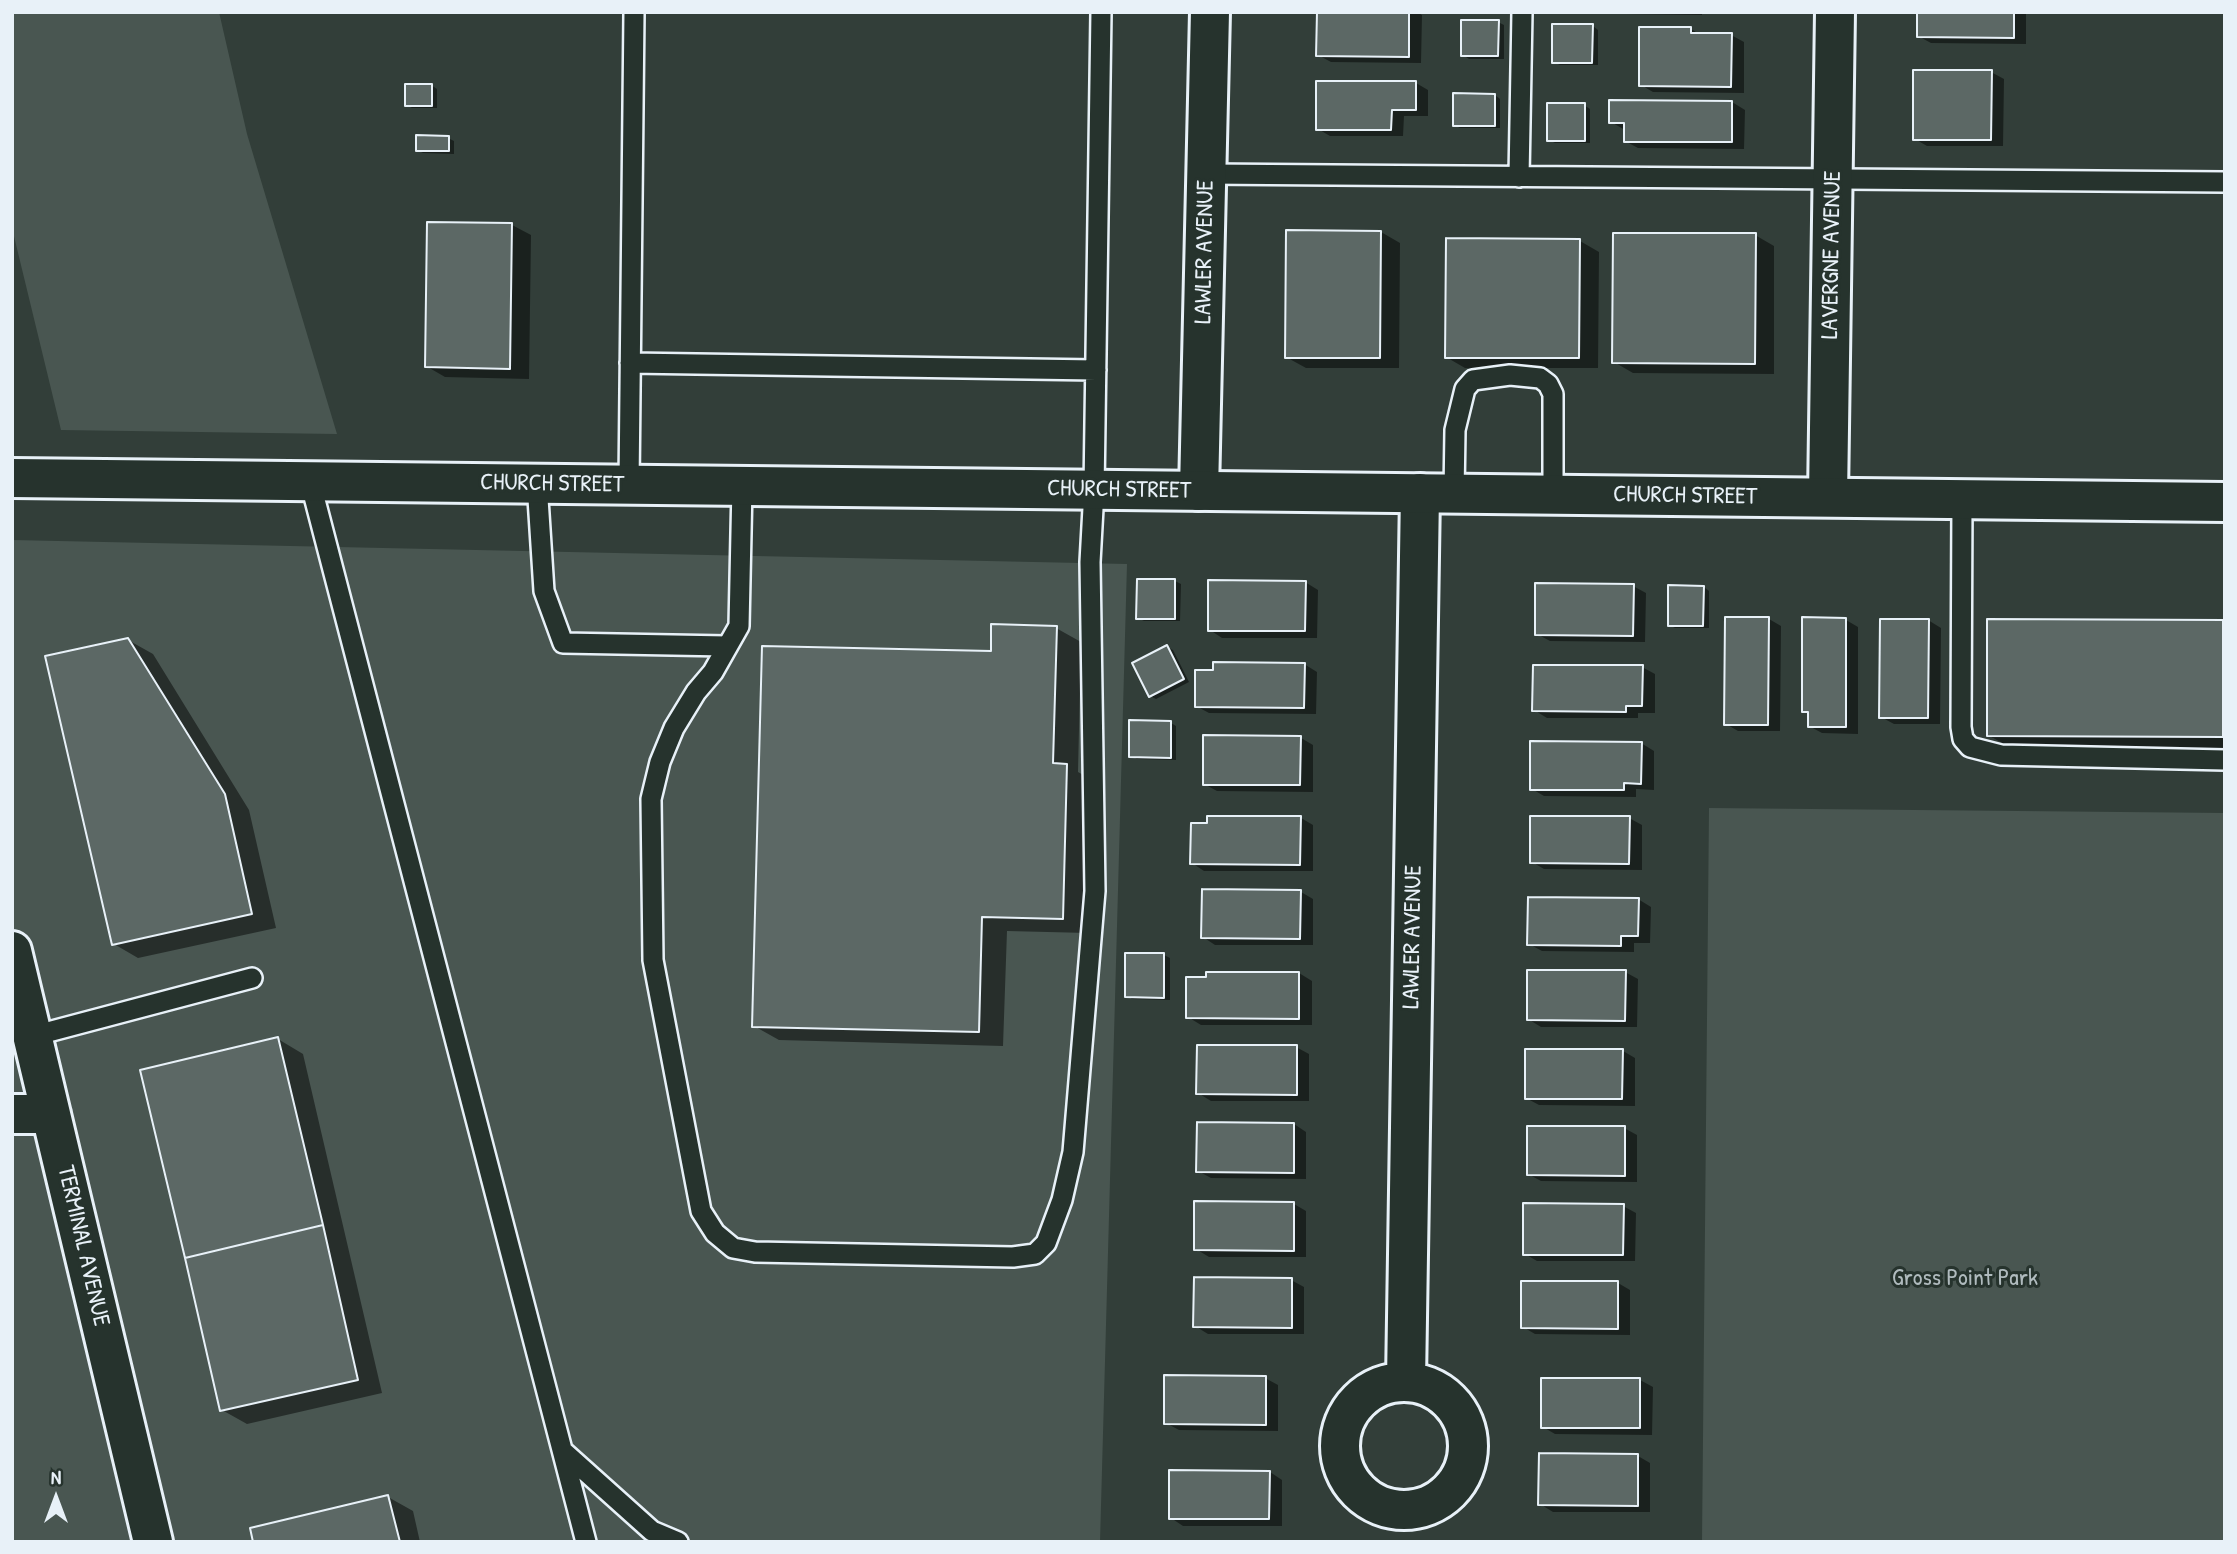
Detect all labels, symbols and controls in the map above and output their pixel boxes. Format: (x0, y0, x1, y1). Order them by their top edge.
street label: LAVERGNE AVENUE (1816, 171, 1848, 339)
street label: LAWLER AVENUE (1189, 180, 1221, 324)
street label: CHURCH STREET (480, 468, 624, 500)
street label: CHURCH STREET (1047, 474, 1191, 506)
street label: CHURCH STREET (1613, 480, 1757, 512)
street label: LAWLER AVENUE (1397, 865, 1429, 1009)
street label: TERMINAL AVENUE (51, 1163, 115, 1329)
park label: Gross Point Park (1892, 1265, 2038, 1293)
north arrow (21, 1463, 91, 1533)
text: N (51, 1464, 61, 1490)

